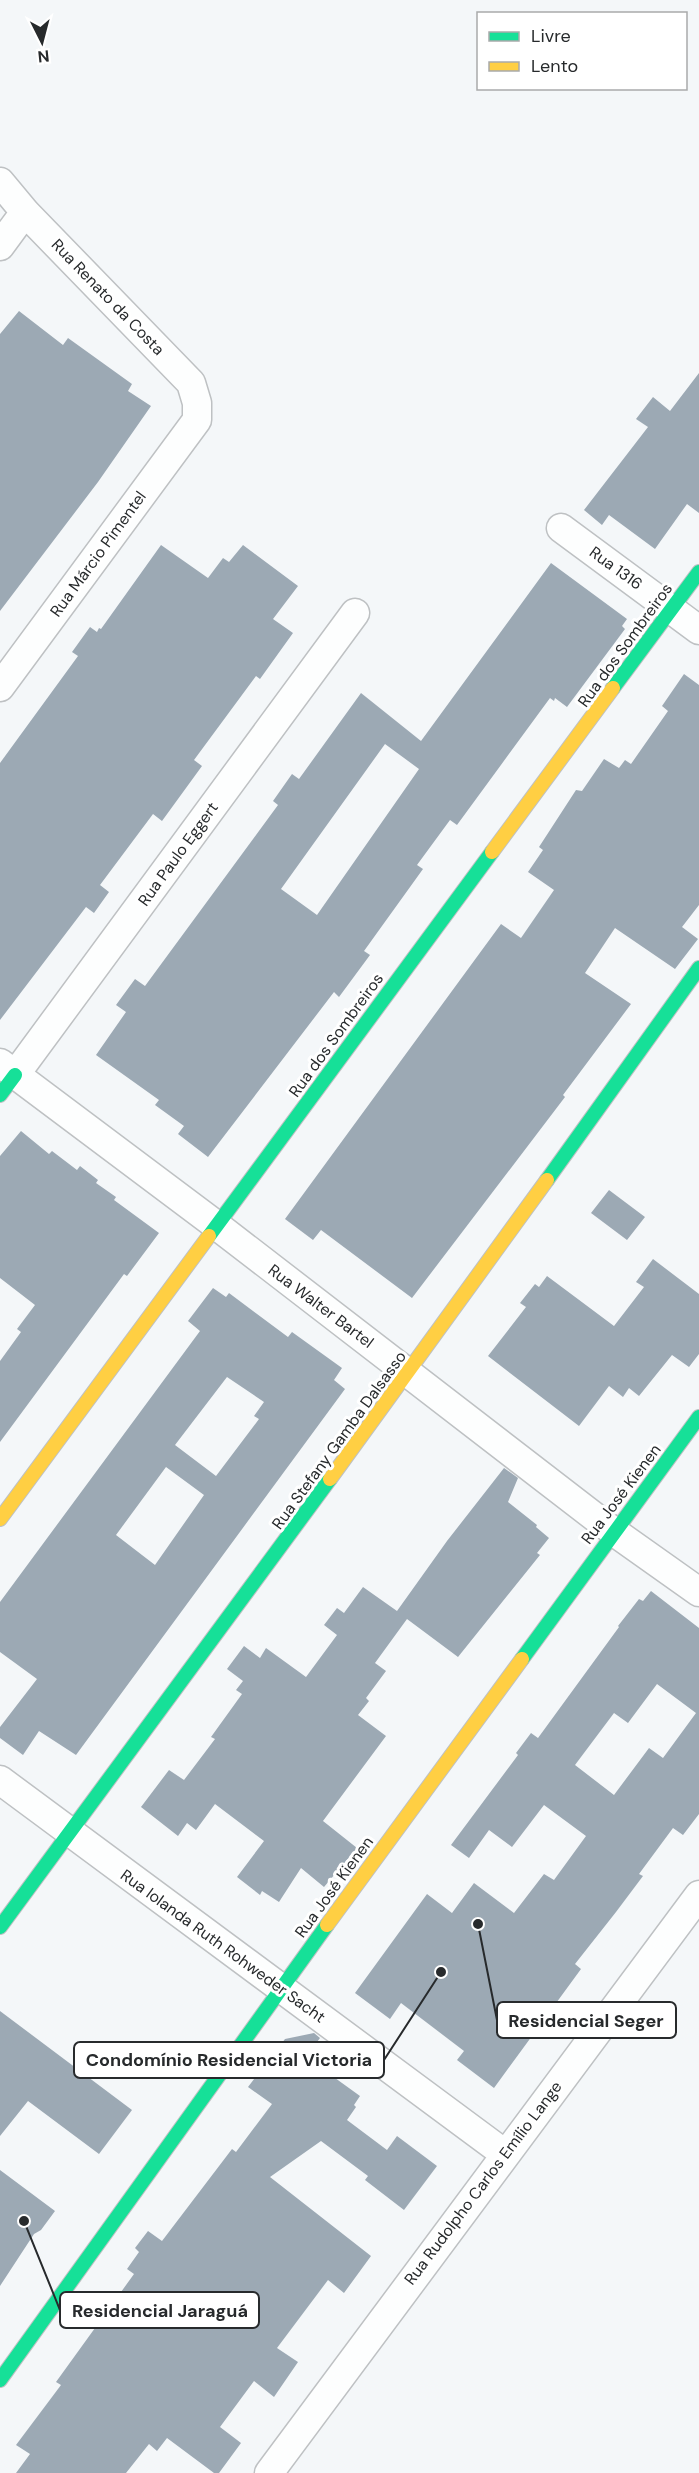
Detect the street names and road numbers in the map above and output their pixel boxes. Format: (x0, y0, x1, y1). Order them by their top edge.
street label: Rua Renato da Costa (47, 234, 169, 360)
street label: Rua Márcio Pimentel (45, 487, 151, 621)
street label: Rua 1316 (585, 542, 647, 594)
street label: Rua dos Sombreiros (573, 579, 677, 711)
street label: Rua Paulo Eggert (133, 798, 223, 910)
street label: Rua dos Sombreiros (284, 969, 388, 1101)
street label: Rua Walter Bartel (264, 1259, 378, 1353)
street label: Rua Stefany Gamba Dalsasso (267, 1347, 411, 1533)
street label: Rua José Kienen (576, 1440, 666, 1548)
street label: Rua José Kienen (290, 1832, 378, 1942)
street label: Rua Iolanda Ruth Rohweder Sacht (116, 1865, 330, 2027)
street label: Rua Rudolpho Carlos Emílio Lange (399, 2077, 567, 2289)

